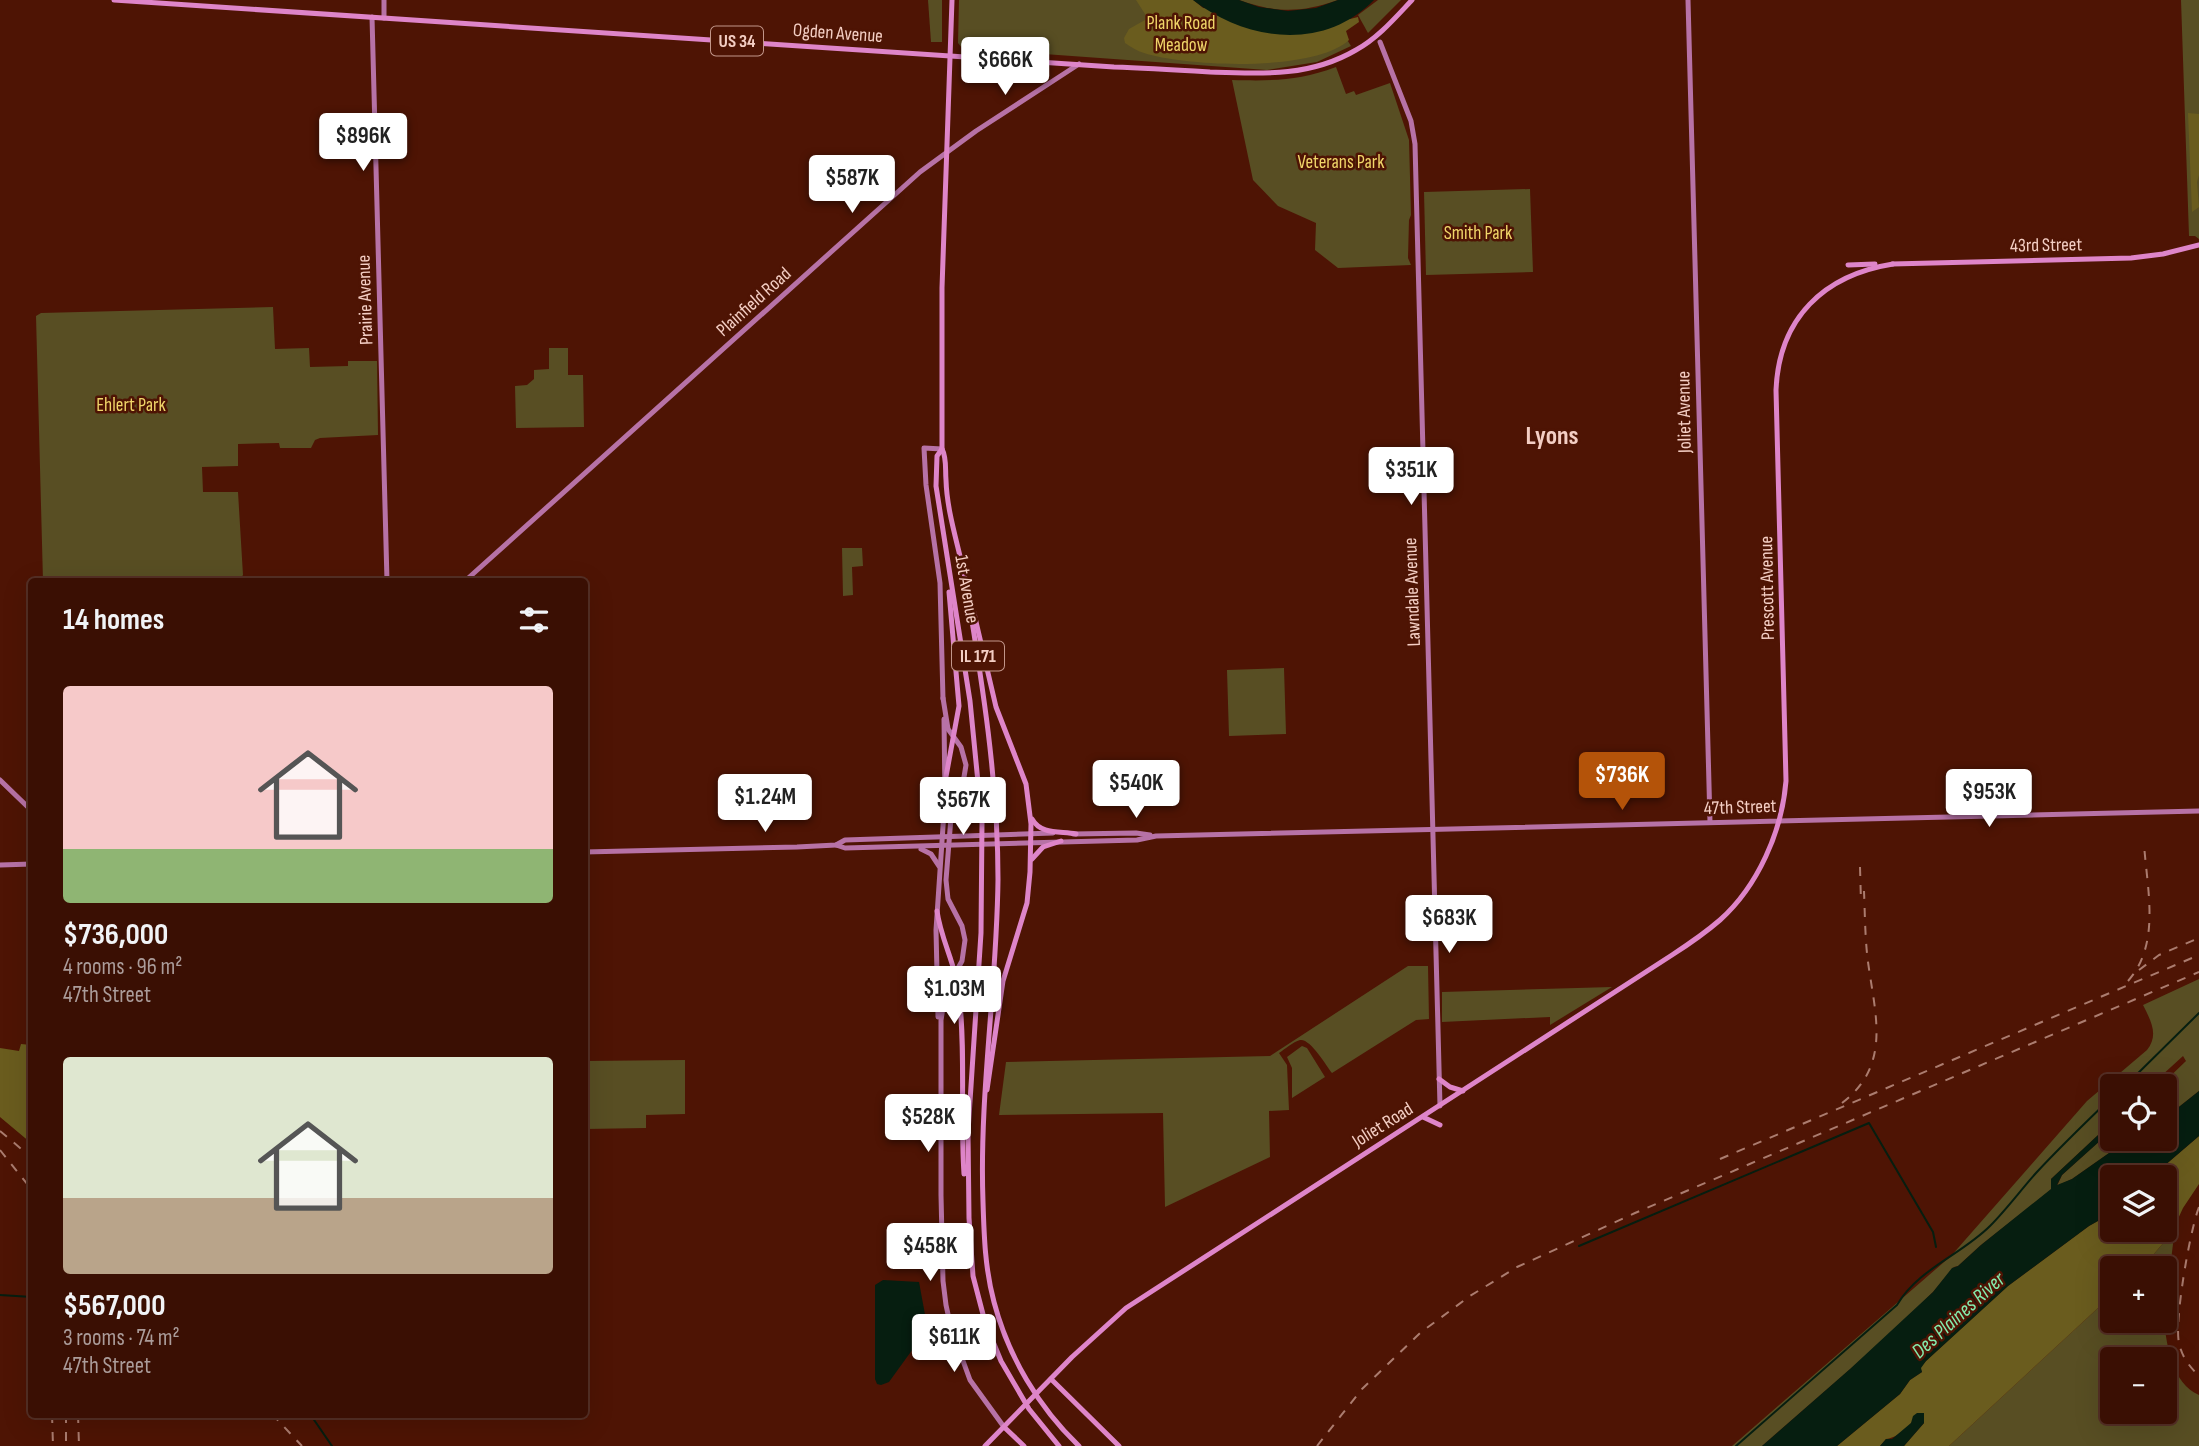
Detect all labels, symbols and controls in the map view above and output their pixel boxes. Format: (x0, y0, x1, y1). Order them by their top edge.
park label: Plank Road Meadow (1147, 12, 1215, 57)
street label: Ogden Avenue (792, 19, 884, 48)
road number: US 34 (711, 26, 763, 56)
pin: $666K (956, 38, 1054, 97)
text: $666K (977, 46, 1033, 74)
pin: $896K (314, 114, 412, 173)
text: $896K (335, 122, 391, 150)
park label: Veterans Park (1297, 151, 1385, 174)
pin: $587K (803, 156, 901, 215)
text: $587K (825, 164, 879, 192)
park label: Smith Park (1444, 222, 1513, 245)
street label: 43rd Street (2010, 233, 2083, 258)
street label: Prairie Avenue (352, 255, 379, 345)
street label: Plainfield Road (712, 263, 796, 342)
street label: Joliet Avenue (1672, 371, 1697, 454)
park label: Ehlert Park (96, 394, 166, 417)
district label: Lyons (1525, 421, 1579, 452)
pin: $351K (1362, 448, 1460, 507)
text: $351K (1385, 456, 1437, 484)
street label: Prescott Avenue (1755, 536, 1780, 640)
street label: Lawndale Avenue (1399, 537, 1426, 647)
street label: 1st Avenue (949, 553, 984, 625)
icon: filters (515, 601, 553, 639)
text: 14 homes (63, 602, 164, 638)
road number: IL 171 (952, 642, 1004, 670)
icon: home (245, 732, 371, 858)
pin: $736K (1573, 752, 1671, 812)
pin: $540K (1087, 760, 1185, 820)
text: $736K (1595, 761, 1649, 789)
text: $540K (1109, 769, 1163, 797)
pin: $953K (1940, 770, 2038, 829)
pin: $1.24M (708, 774, 822, 834)
pin: $567K (914, 778, 1012, 837)
text: $953K (1962, 778, 2016, 806)
text: $1.24M (734, 783, 796, 811)
text: $567K (936, 786, 990, 814)
street label: 47th Street (1703, 795, 1777, 820)
pin: $683K (1400, 895, 1498, 955)
text: $683K (1421, 904, 1477, 932)
text: $736,000 (63, 917, 168, 953)
text: 4 rooms · 96 m² (63, 953, 182, 981)
pin: $1.03M (897, 967, 1011, 1026)
text: $1.03M (923, 975, 985, 1003)
text: 47th Street (63, 981, 151, 1009)
map controls (2100, 1074, 2177, 1424)
button: locate (2100, 1074, 2177, 1151)
pin: $528K (879, 1094, 977, 1154)
street label: Joliet Road (1347, 1098, 1417, 1153)
icon: home (245, 1103, 371, 1229)
text: $528K (901, 1103, 955, 1131)
button: layers (2100, 1165, 2177, 1242)
pin: $458K (881, 1224, 979, 1283)
text: $458K (903, 1232, 957, 1260)
button: + (2100, 1256, 2177, 1333)
water label: Des Plaines River (1907, 1266, 2011, 1364)
text: $567,000 (63, 1288, 165, 1324)
pin: $611K (905, 1314, 1003, 1374)
text: $611K (928, 1323, 980, 1351)
text: 3 rooms · 74 m² (63, 1324, 180, 1352)
button: − (2100, 1347, 2177, 1424)
text: 47th Street (63, 1352, 151, 1380)

